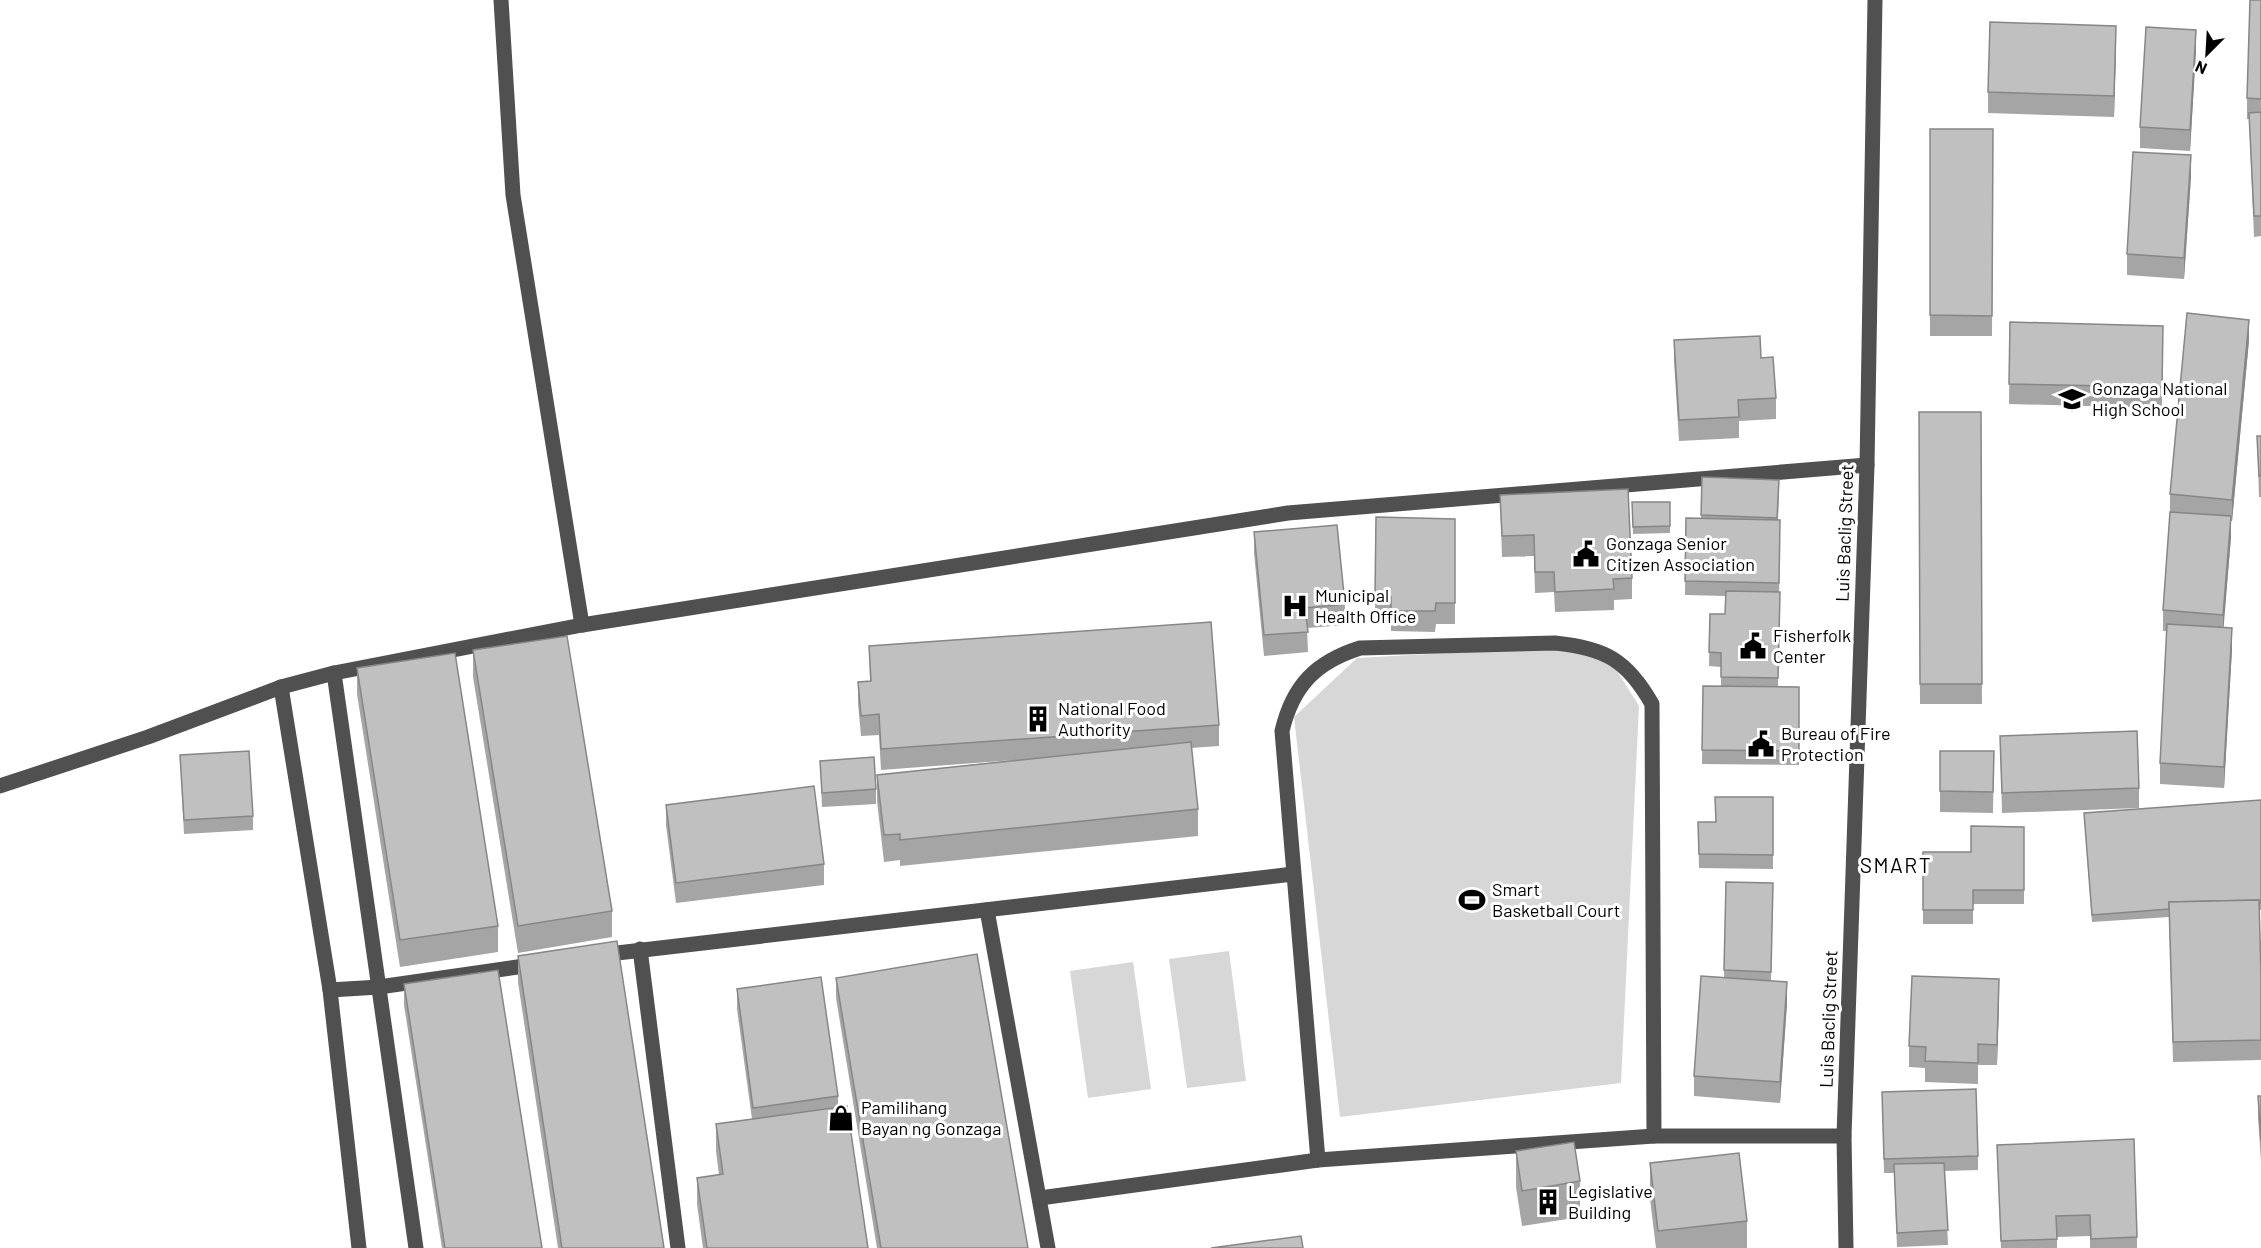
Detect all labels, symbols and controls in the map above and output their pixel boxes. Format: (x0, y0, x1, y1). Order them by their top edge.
north arrow (2177, 24, 2237, 84)
text: N (2192, 57, 2209, 79)
place label: Gonzaga National High School (2092, 377, 2227, 420)
school or university icon: Gonzaga National High School (2057, 384, 2087, 414)
street label: Luis Baclig Street (1831, 464, 1857, 602)
place label: Gonzaga Senior Citizen Association (1606, 532, 1755, 575)
public building icon: Gonzaga Senior Citizen Association (1571, 539, 1601, 569)
place label: Municipal Health Office (1315, 584, 1416, 627)
hospital icon: Municipal Health Office (1280, 591, 1310, 621)
place label: Fisherfolk Center (1773, 624, 1851, 667)
public building icon: Fisherfolk Center (1738, 631, 1768, 661)
place label: National Food Authority (1058, 697, 1166, 740)
building icon: National Food Authority (1023, 704, 1053, 734)
place label: Bureau of Fire Protection (1781, 722, 1891, 765)
public building icon: Bureau of Fire Protection (1746, 729, 1776, 759)
district label: SMART (1860, 852, 1932, 877)
place label: Smart Basketball Court (1492, 878, 1620, 921)
sports icon: Smart Basketball Court (1457, 885, 1487, 915)
street label: Luis Baclig Street (1815, 950, 1841, 1088)
place label: Pamilihang Bayan ng Gonzaga (861, 1096, 1001, 1139)
shop icon: Pamilihang Bayan ng Gonzaga (826, 1103, 856, 1133)
place label: Legislative Building (1568, 1180, 1653, 1223)
building icon: Legislative Building (1533, 1187, 1563, 1217)

